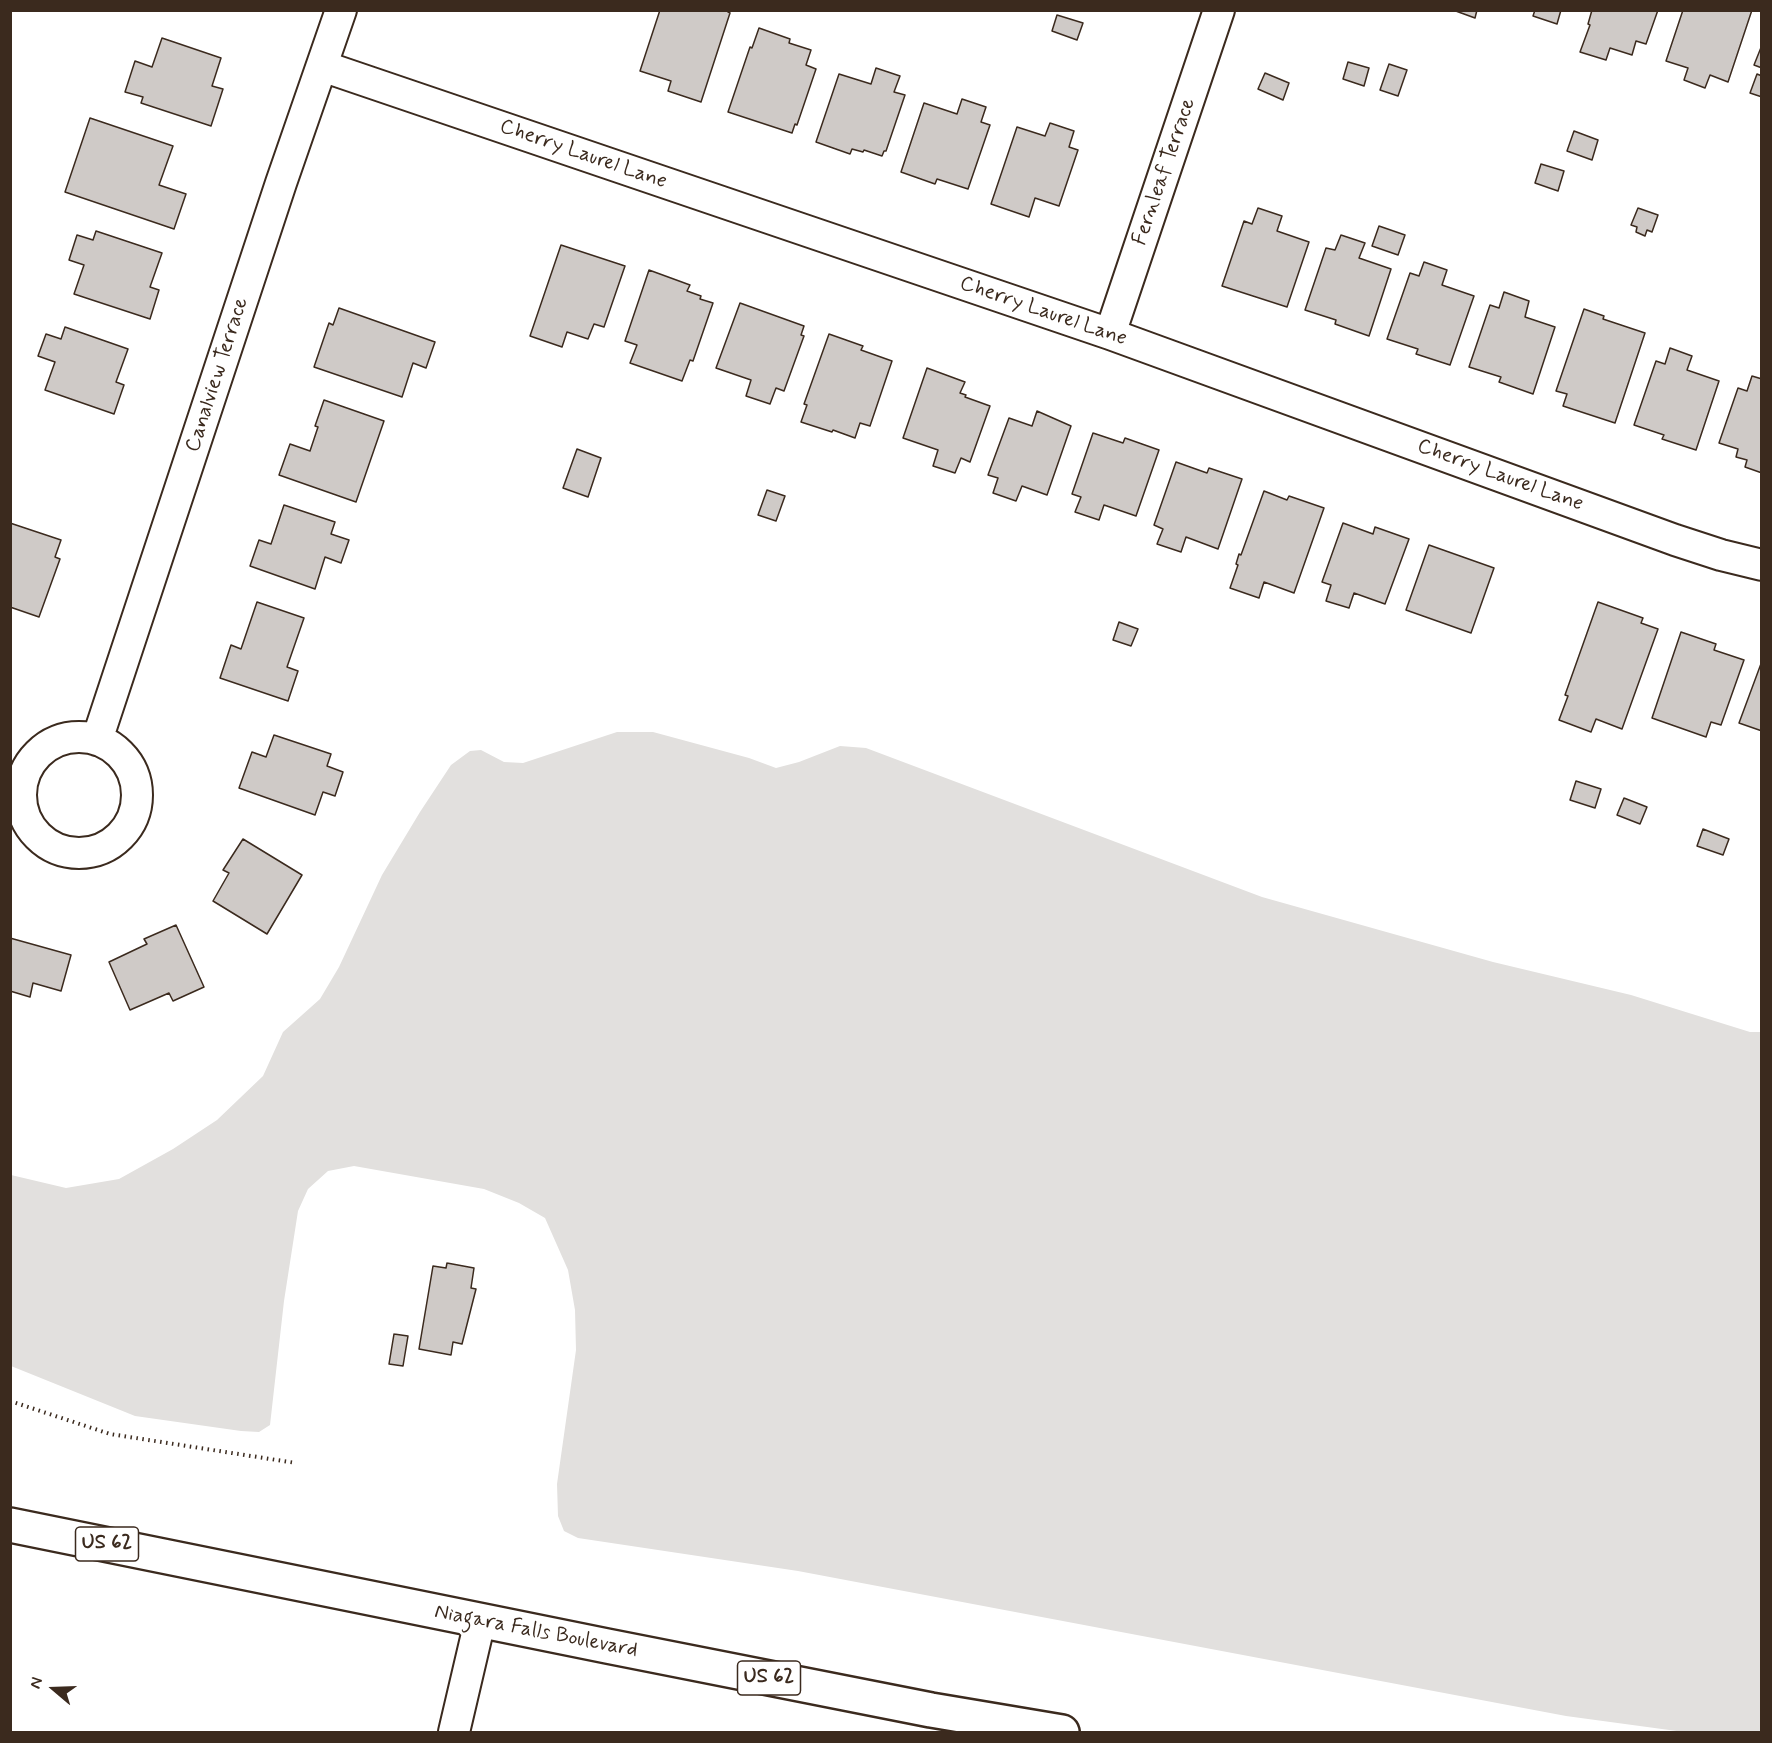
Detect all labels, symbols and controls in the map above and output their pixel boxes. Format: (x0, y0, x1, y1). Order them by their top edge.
street label: Fernleaf Terrace (1128, 95, 1202, 249)
street label: Cherry Laurel Lane (496, 115, 670, 195)
street label: Cherry Laurel Lane (956, 272, 1130, 352)
street label: Canalview Terrace (181, 295, 255, 455)
street label: Cherry Laurel Lane (1413, 434, 1587, 518)
road number: US 62 (76, 1527, 138, 1561)
street label: Niagara Falls Boulevard (432, 1600, 640, 1664)
north arrow (24, 1659, 84, 1719)
road number: US 62 (738, 1661, 800, 1695)
text: N (25, 1675, 48, 1691)

